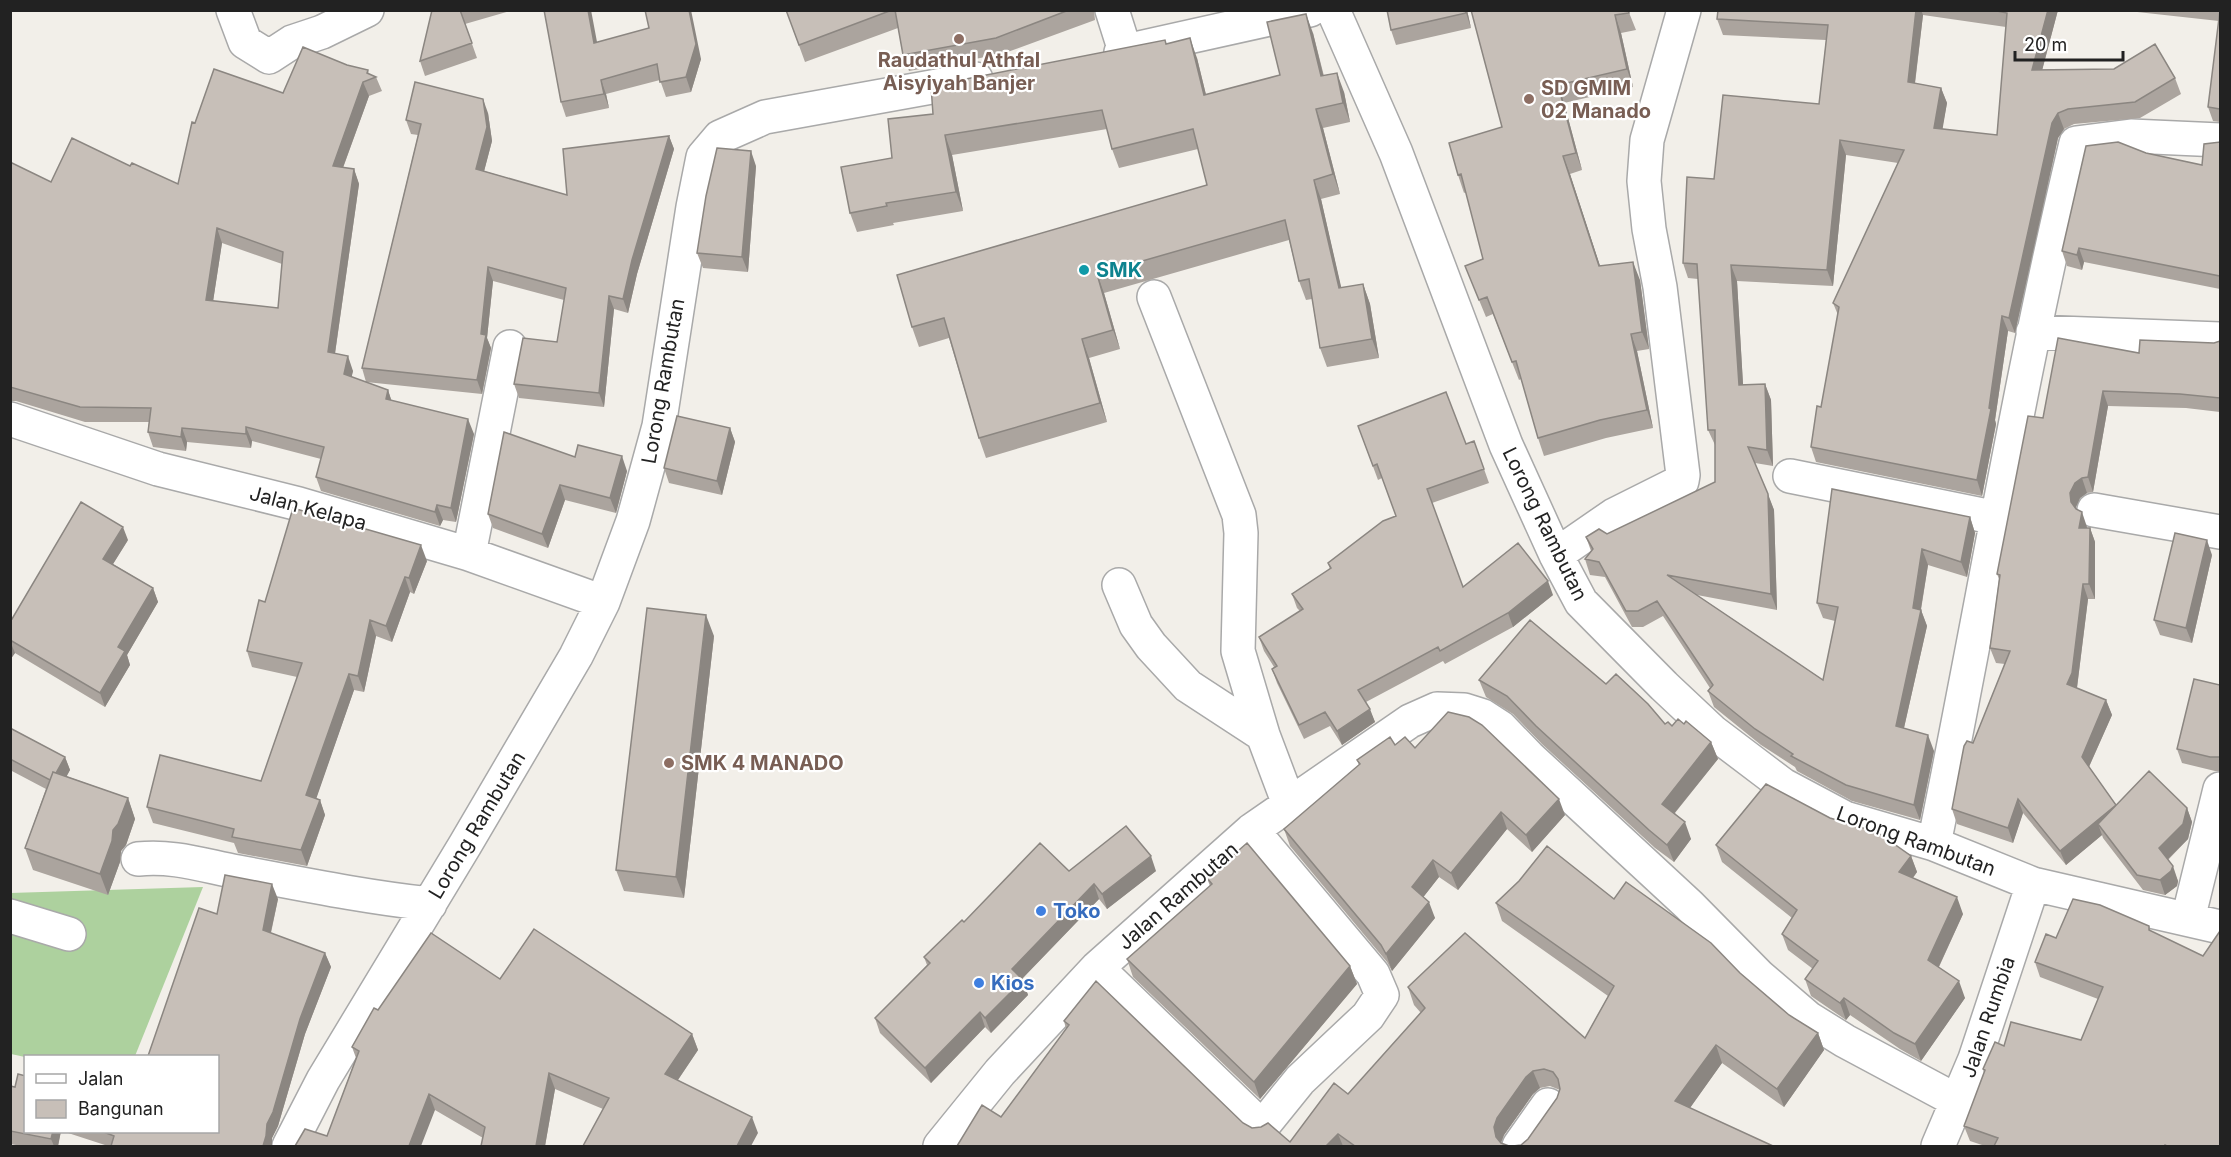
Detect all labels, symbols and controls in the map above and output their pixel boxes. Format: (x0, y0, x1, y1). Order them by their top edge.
scale bar (2015, 24, 2123, 62)
marker: Raudathul Athfal Aisyiyah Banjer (952, 32, 966, 46)
text: 20 m (2024, 34, 2067, 55)
place label: Raudathul Athfal Aisyiyah Banjer (878, 48, 1040, 95)
place label: SD GMIM 02 Manado (1541, 76, 1651, 123)
marker: SD GMIM 02 Manado (1522, 92, 1536, 106)
place label: SMK (1096, 258, 1142, 282)
marker: SMK (1077, 263, 1091, 277)
street label: Lorong Rambutan (637, 296, 689, 466)
street label: Lorong Rambutan (1498, 443, 1592, 605)
street label: Jalan Kelapa (247, 481, 369, 535)
street label: Lorong Rambutan (424, 747, 530, 903)
place label: SMK 4 MANADO (681, 751, 844, 775)
marker: SMK 4 MANADO (662, 756, 676, 770)
street label: Lorong Rambutan (1833, 801, 1999, 881)
street label: Jalan Rambutan (1113, 837, 1243, 955)
place label: Toko (1053, 899, 1100, 923)
marker: Toko (1034, 904, 1048, 918)
street label: Jalan Rumbia (1956, 953, 2020, 1081)
place label: Kios (991, 971, 1034, 995)
marker: Kios (972, 976, 986, 990)
legend (24, 1055, 219, 1133)
text: Jalan (78, 1068, 123, 1089)
text: Bangunan (78, 1098, 164, 1119)

